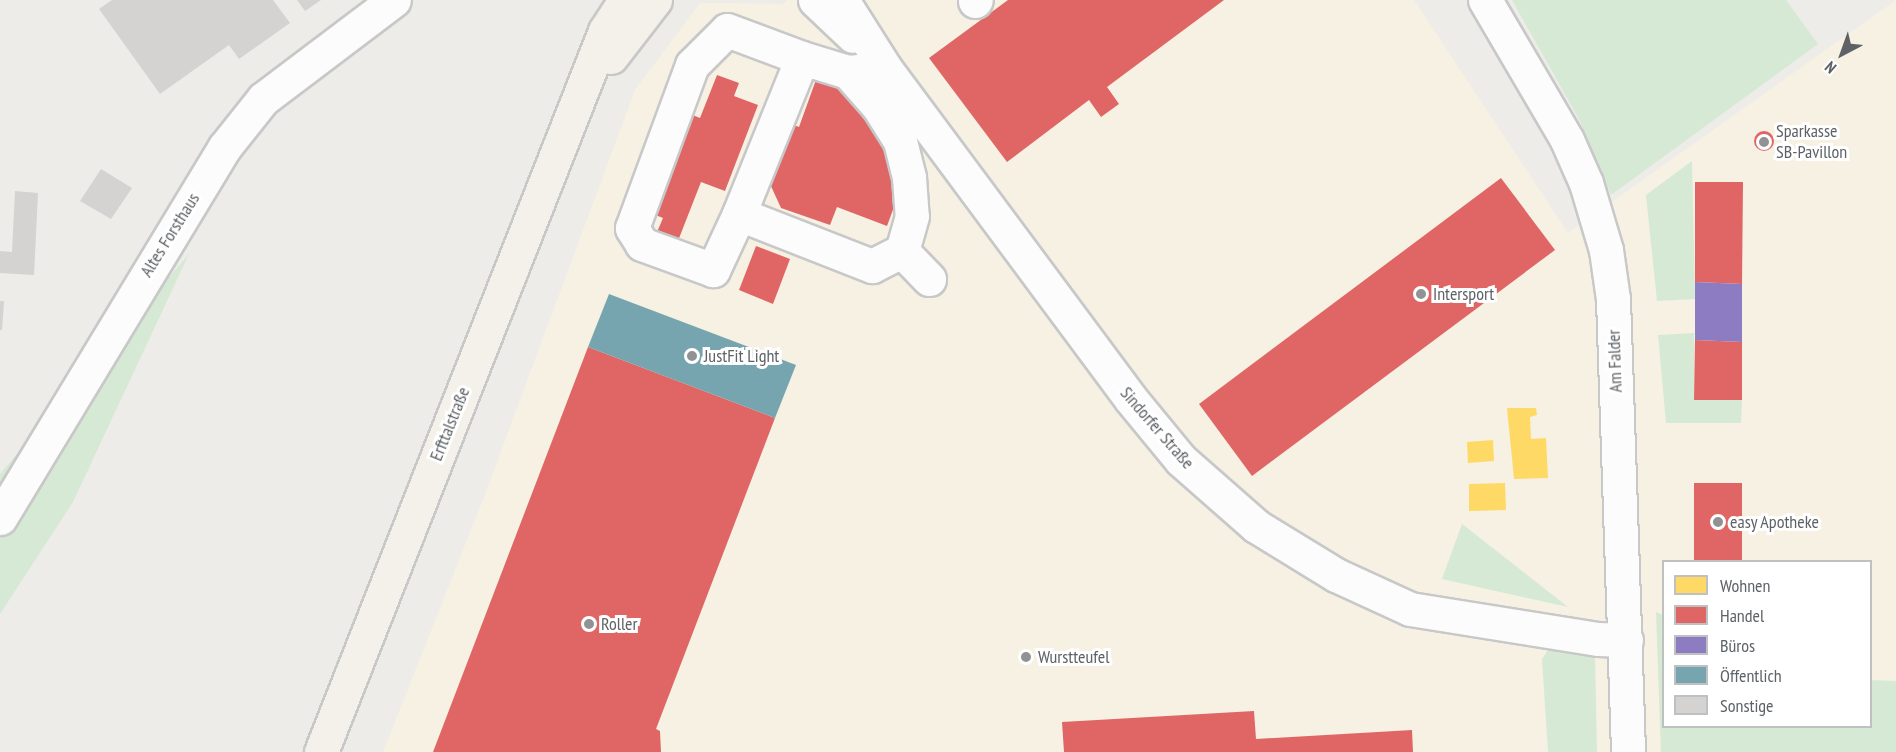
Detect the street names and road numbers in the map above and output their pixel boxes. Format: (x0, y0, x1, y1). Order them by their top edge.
street label: Altes Forsthaus (136, 189, 204, 281)
street label: Am Falder (1603, 329, 1627, 393)
street label: Sindorfer Straße (1115, 383, 1199, 473)
street label: Erfttalstraße (425, 384, 475, 464)

